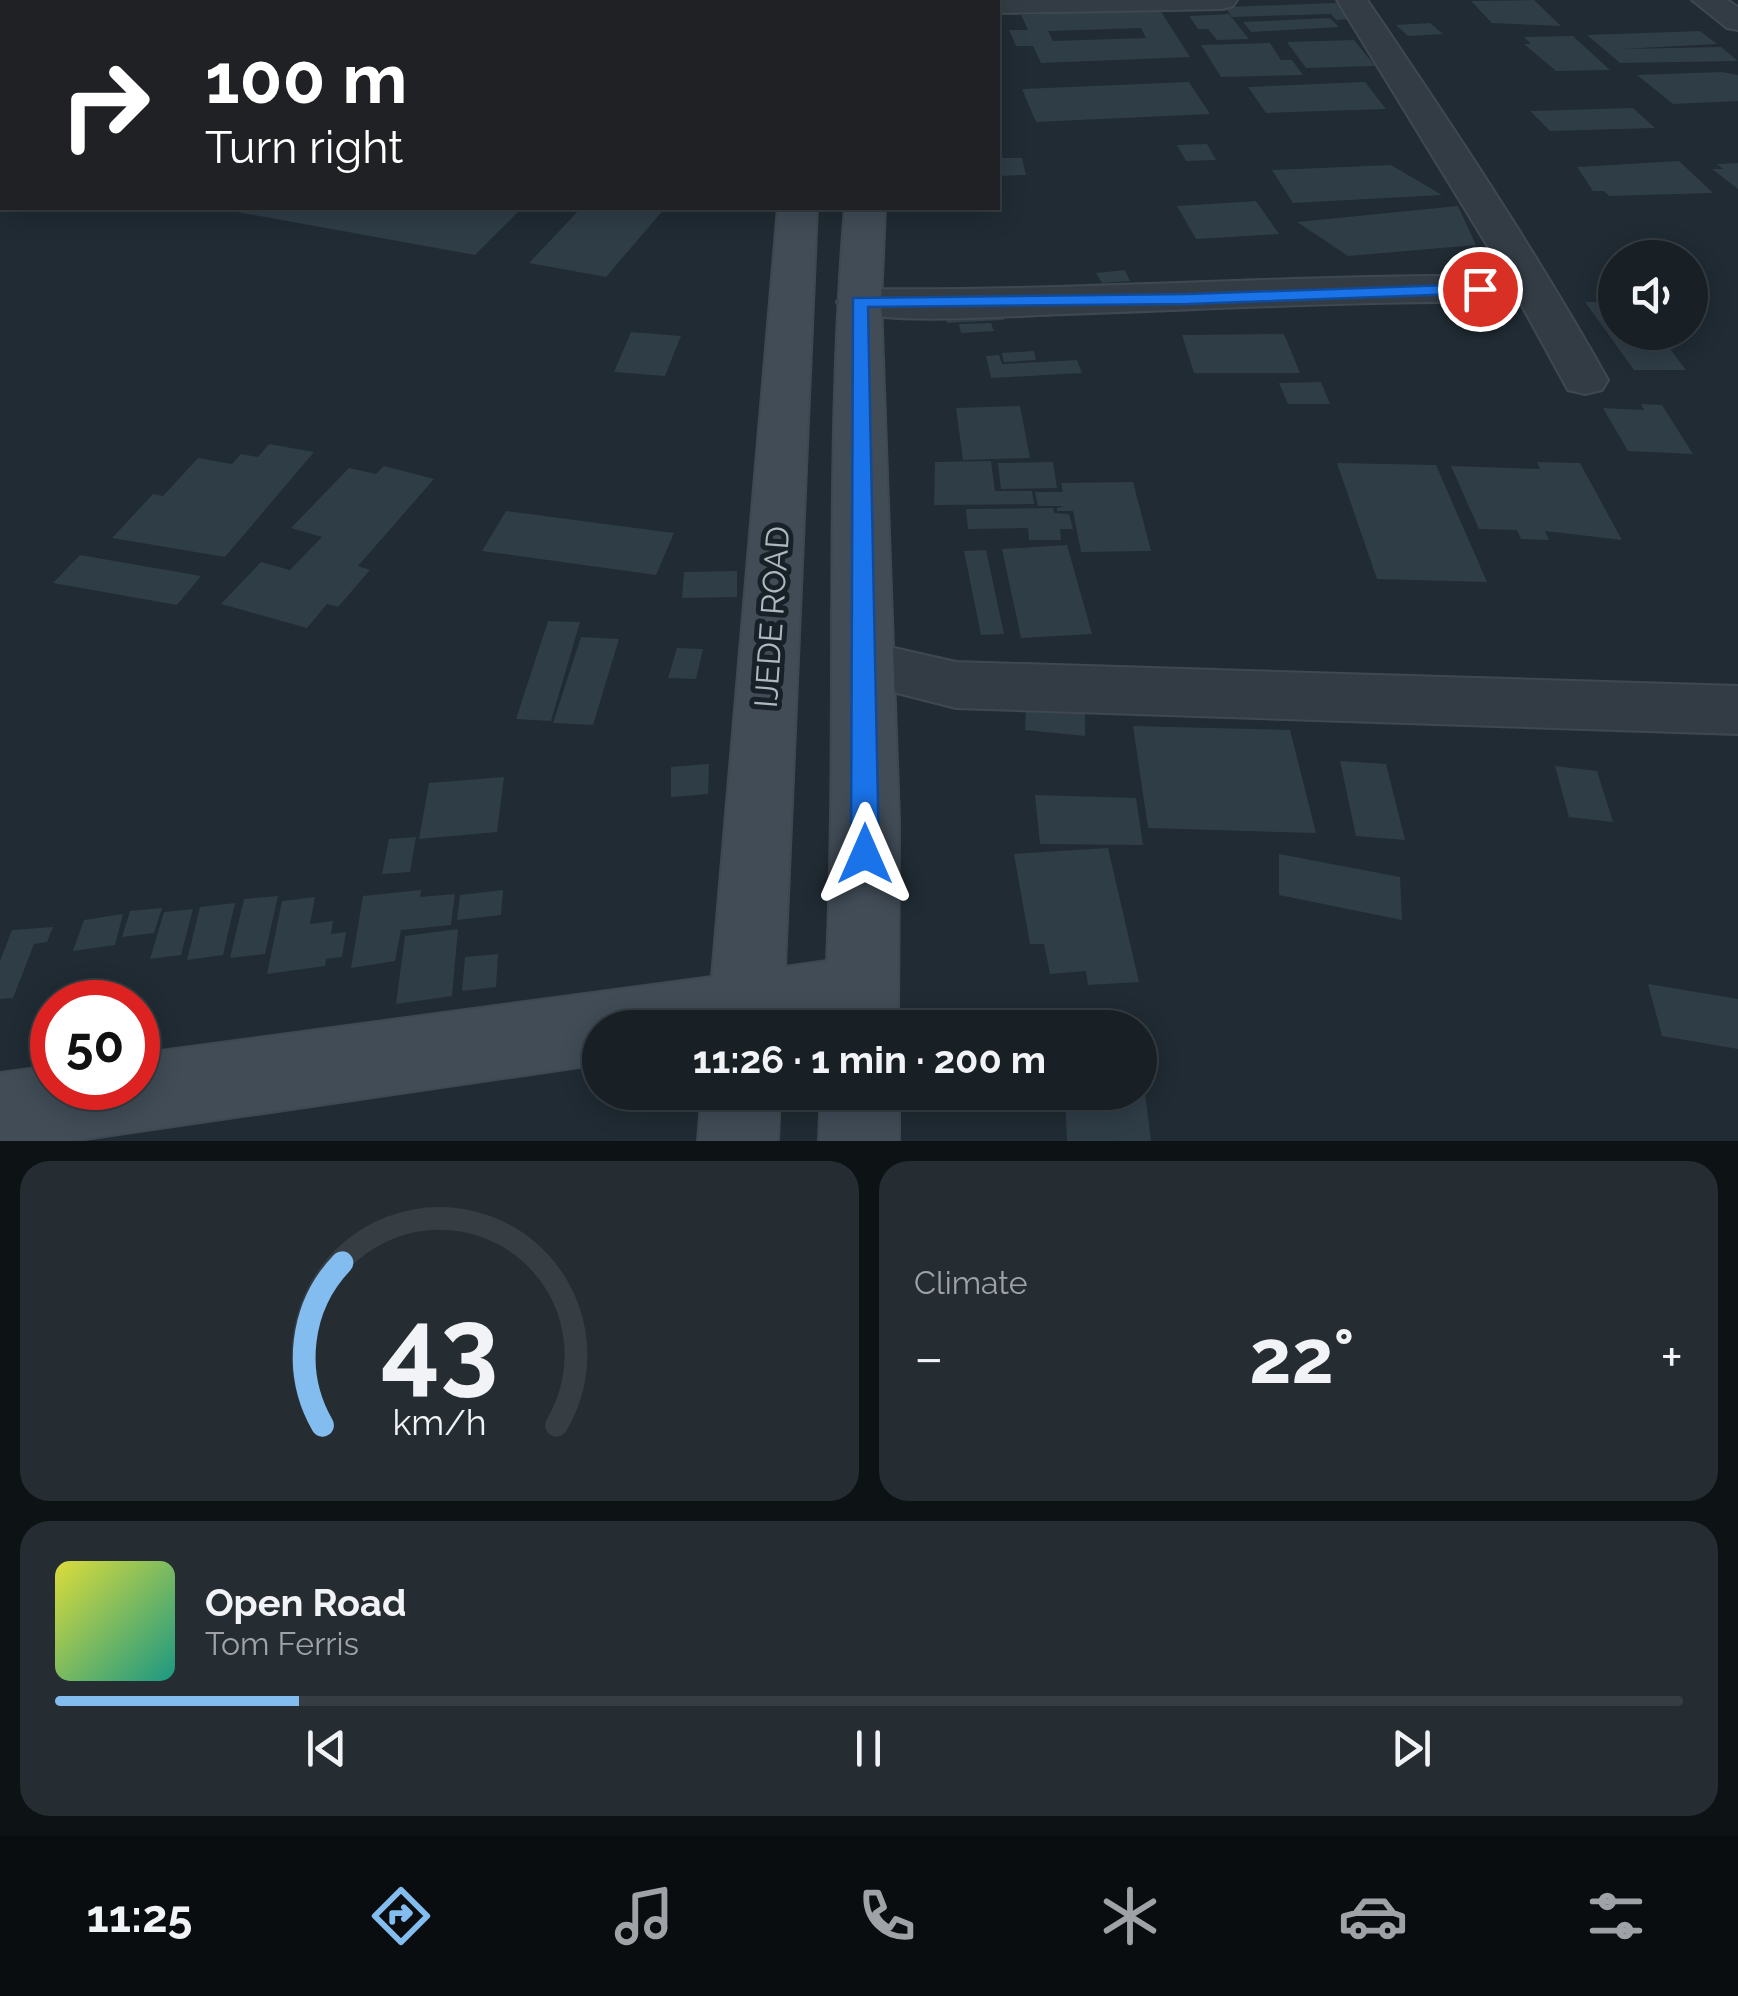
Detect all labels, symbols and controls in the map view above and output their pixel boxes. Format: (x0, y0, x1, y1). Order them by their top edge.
text: 100 m (205, 37, 408, 119)
icon: right (40, 40, 170, 170)
text: Turn right (205, 121, 403, 174)
map controls (1598, 240, 1708, 350)
button: sound (1598, 240, 1708, 350)
pin (1438, 247, 1523, 332)
icon: arrive (1453, 262, 1508, 317)
street label: IJEDE ROAD (747, 525, 796, 709)
position arrow (813, 802, 917, 906)
speed limit sign: 50 (30, 980, 160, 1110)
text: 11:26 · 1 min · 200 m (693, 1037, 1046, 1082)
text: Climate (914, 1264, 1028, 1301)
text: 43 (381, 1285, 498, 1407)
text: 22° (1249, 1312, 1355, 1401)
text: − (914, 1325, 944, 1390)
text: + (1660, 1325, 1683, 1390)
text: km/h (392, 1401, 487, 1443)
text: Open Road (205, 1580, 406, 1625)
text: Tom Ferris (205, 1625, 359, 1662)
icon: previous (299, 1721, 354, 1776)
icon: pause (841, 1721, 896, 1776)
icon: next (1384, 1721, 1439, 1776)
icon: directions (366, 1881, 436, 1951)
icon: music (609, 1881, 679, 1951)
icon: phone (852, 1881, 922, 1951)
icon: climate (1095, 1881, 1165, 1951)
icon: car (1338, 1881, 1408, 1951)
icon: filters (1581, 1881, 1651, 1951)
text: 11:25 (87, 1890, 192, 1943)

